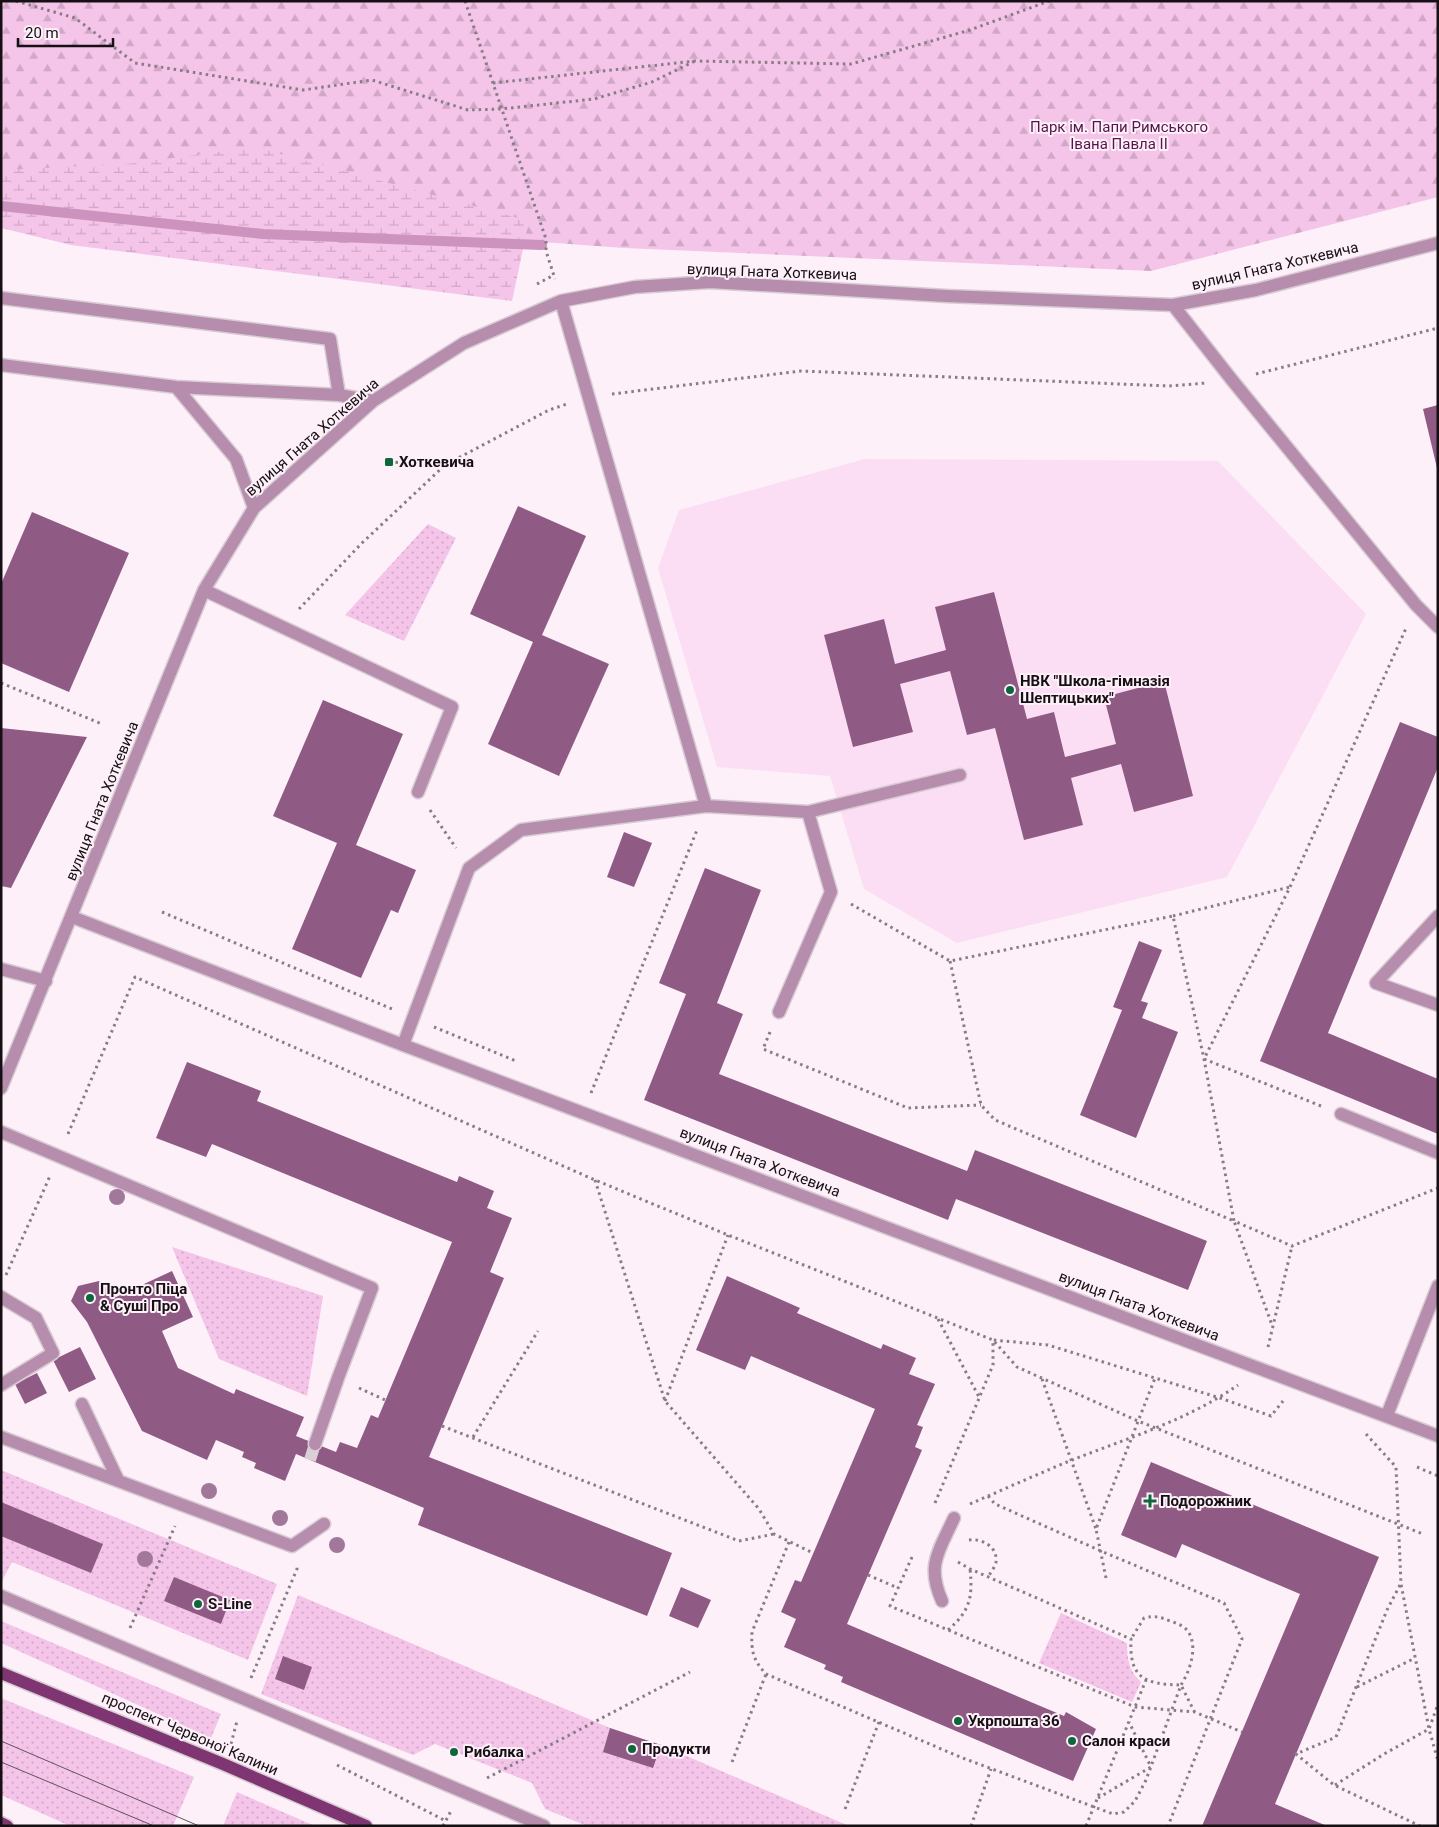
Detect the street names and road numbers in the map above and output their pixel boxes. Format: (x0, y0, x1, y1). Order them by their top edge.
street label: вулиця Гната Хоткевича (1190, 238, 1360, 294)
street label: вулиця Гната Хоткевича (687, 260, 857, 284)
street label: вулиця Гната Хоткевича (242, 374, 382, 500)
street label: вулиця Гната Хоткевича (62, 719, 142, 883)
street label: вулиця Гната Хоткевича (677, 1123, 843, 1201)
street label: вулиця Гната Хоткевича (1056, 1267, 1222, 1345)
street label: проспект Червоної Калини (99, 1689, 281, 1779)

